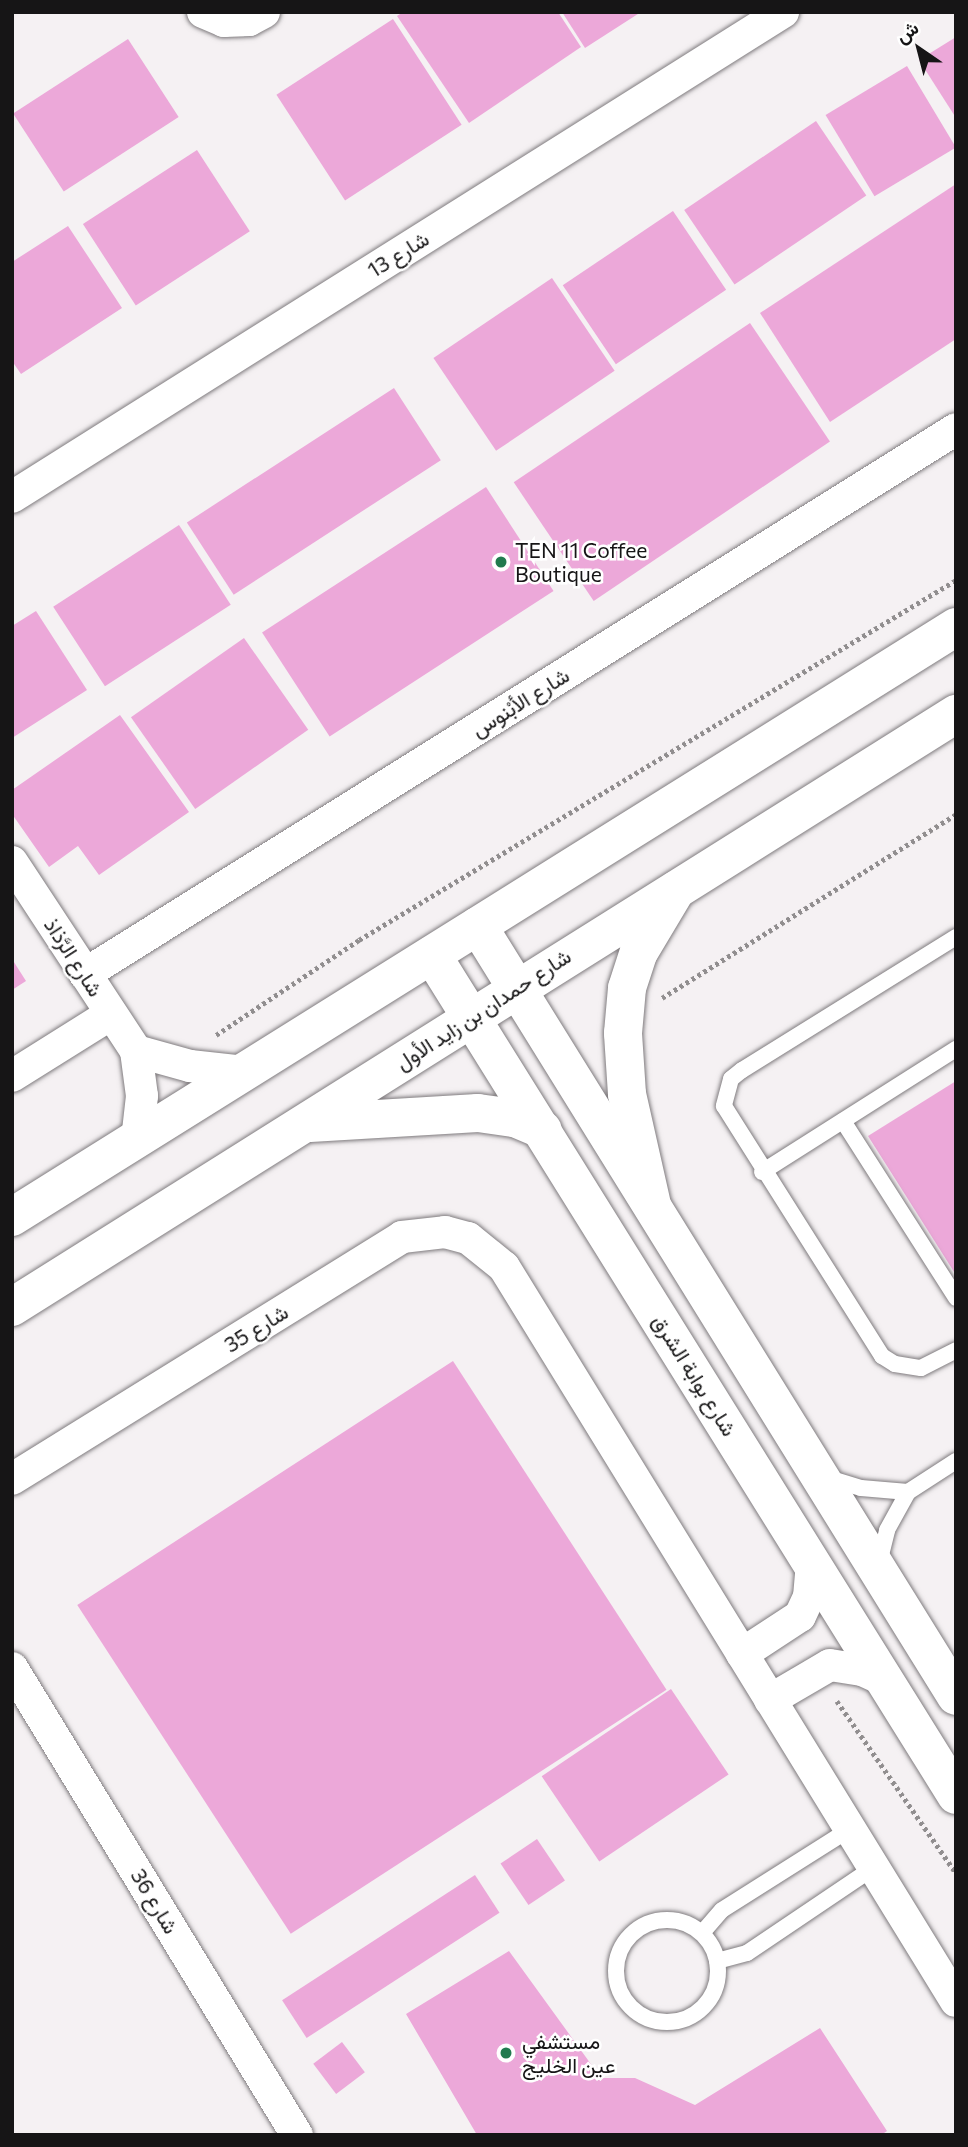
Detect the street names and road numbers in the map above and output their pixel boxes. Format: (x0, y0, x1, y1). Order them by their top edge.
street label: شارع 13 (363, 226, 433, 282)
street label: شارع الأبْنوس (466, 662, 574, 742)
street label: شارع الرَّذاذ (39, 913, 109, 1001)
street label: شارع حمدان بن زايد الأول (391, 943, 575, 1075)
street label: شارع 35 (220, 1299, 292, 1357)
street label: شارع بوابة الشرق (648, 1310, 742, 1440)
street label: شارع 36 (126, 1864, 184, 1938)

